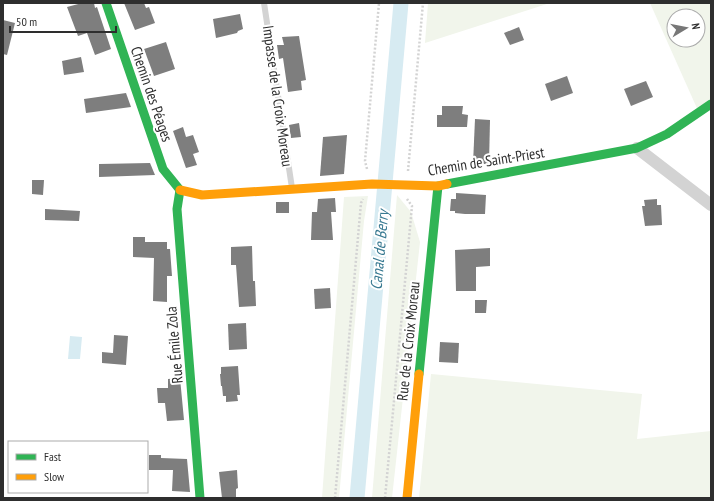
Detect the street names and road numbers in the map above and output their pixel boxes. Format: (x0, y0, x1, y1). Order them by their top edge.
street label: Impasse de la Croix Moreau (259, 24, 297, 168)
street label: Chemin des Péages (127, 44, 177, 144)
street label: Chemin de Saint-Priest (426, 142, 546, 180)
street label: Rue de la Croix Moreau (392, 280, 424, 402)
street label: Rue Émile Zola (161, 306, 187, 384)

